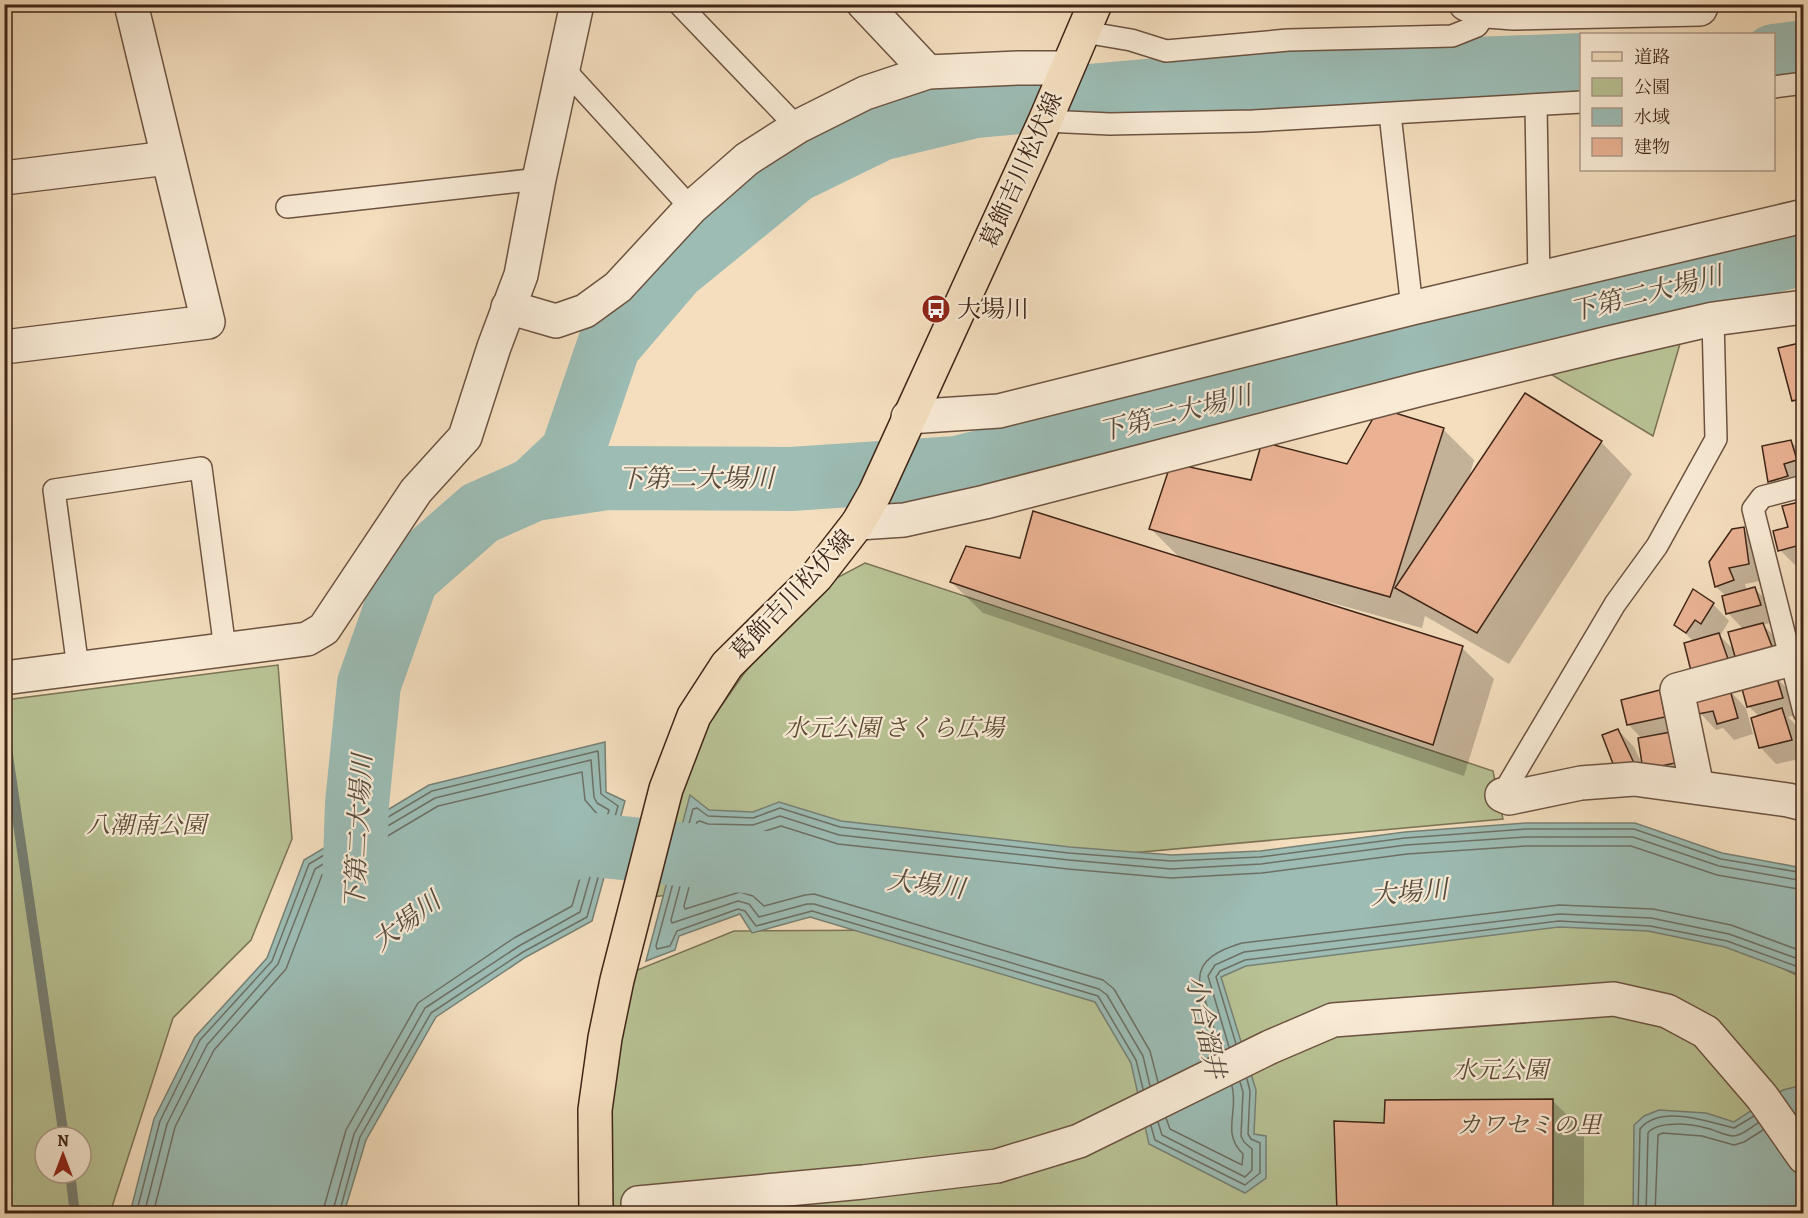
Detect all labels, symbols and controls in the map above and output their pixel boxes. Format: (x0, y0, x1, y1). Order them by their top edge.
legend (1580, 33, 1775, 171)
text: 道路 (1634, 45, 1670, 69)
text: 公園 (1634, 75, 1670, 99)
street label: 葛飾吉川松伏線 (972, 87, 1070, 253)
text: 水域 (1634, 105, 1670, 129)
text: 建物 (1634, 135, 1670, 159)
water label: 下第二大場川 (1566, 257, 1729, 329)
bus stop icon: 大場川 (920, 293, 952, 325)
place label: 大場川 (957, 293, 1029, 325)
water label: 下第二大場川 (1095, 377, 1258, 449)
water label: 下第二大場川 (618, 461, 777, 496)
street label: 葛飾吉川松伏線 (723, 523, 861, 667)
park label: 水元公園 さくら広場 (784, 712, 1006, 744)
water label: 下第二大場川 (337, 750, 380, 911)
park label: 八潮南公園 (86, 809, 210, 841)
water label: 大場川 (885, 862, 970, 907)
water label: 大場川 (1369, 871, 1452, 913)
water label: 大場川 (365, 882, 450, 959)
water label: 小合溜井 (1178, 973, 1234, 1085)
park label: 水元公園 (1452, 1054, 1552, 1086)
park label: カワセミの里 (1457, 1109, 1603, 1141)
north arrow (33, 1125, 93, 1185)
text: N (57, 1130, 69, 1152)

